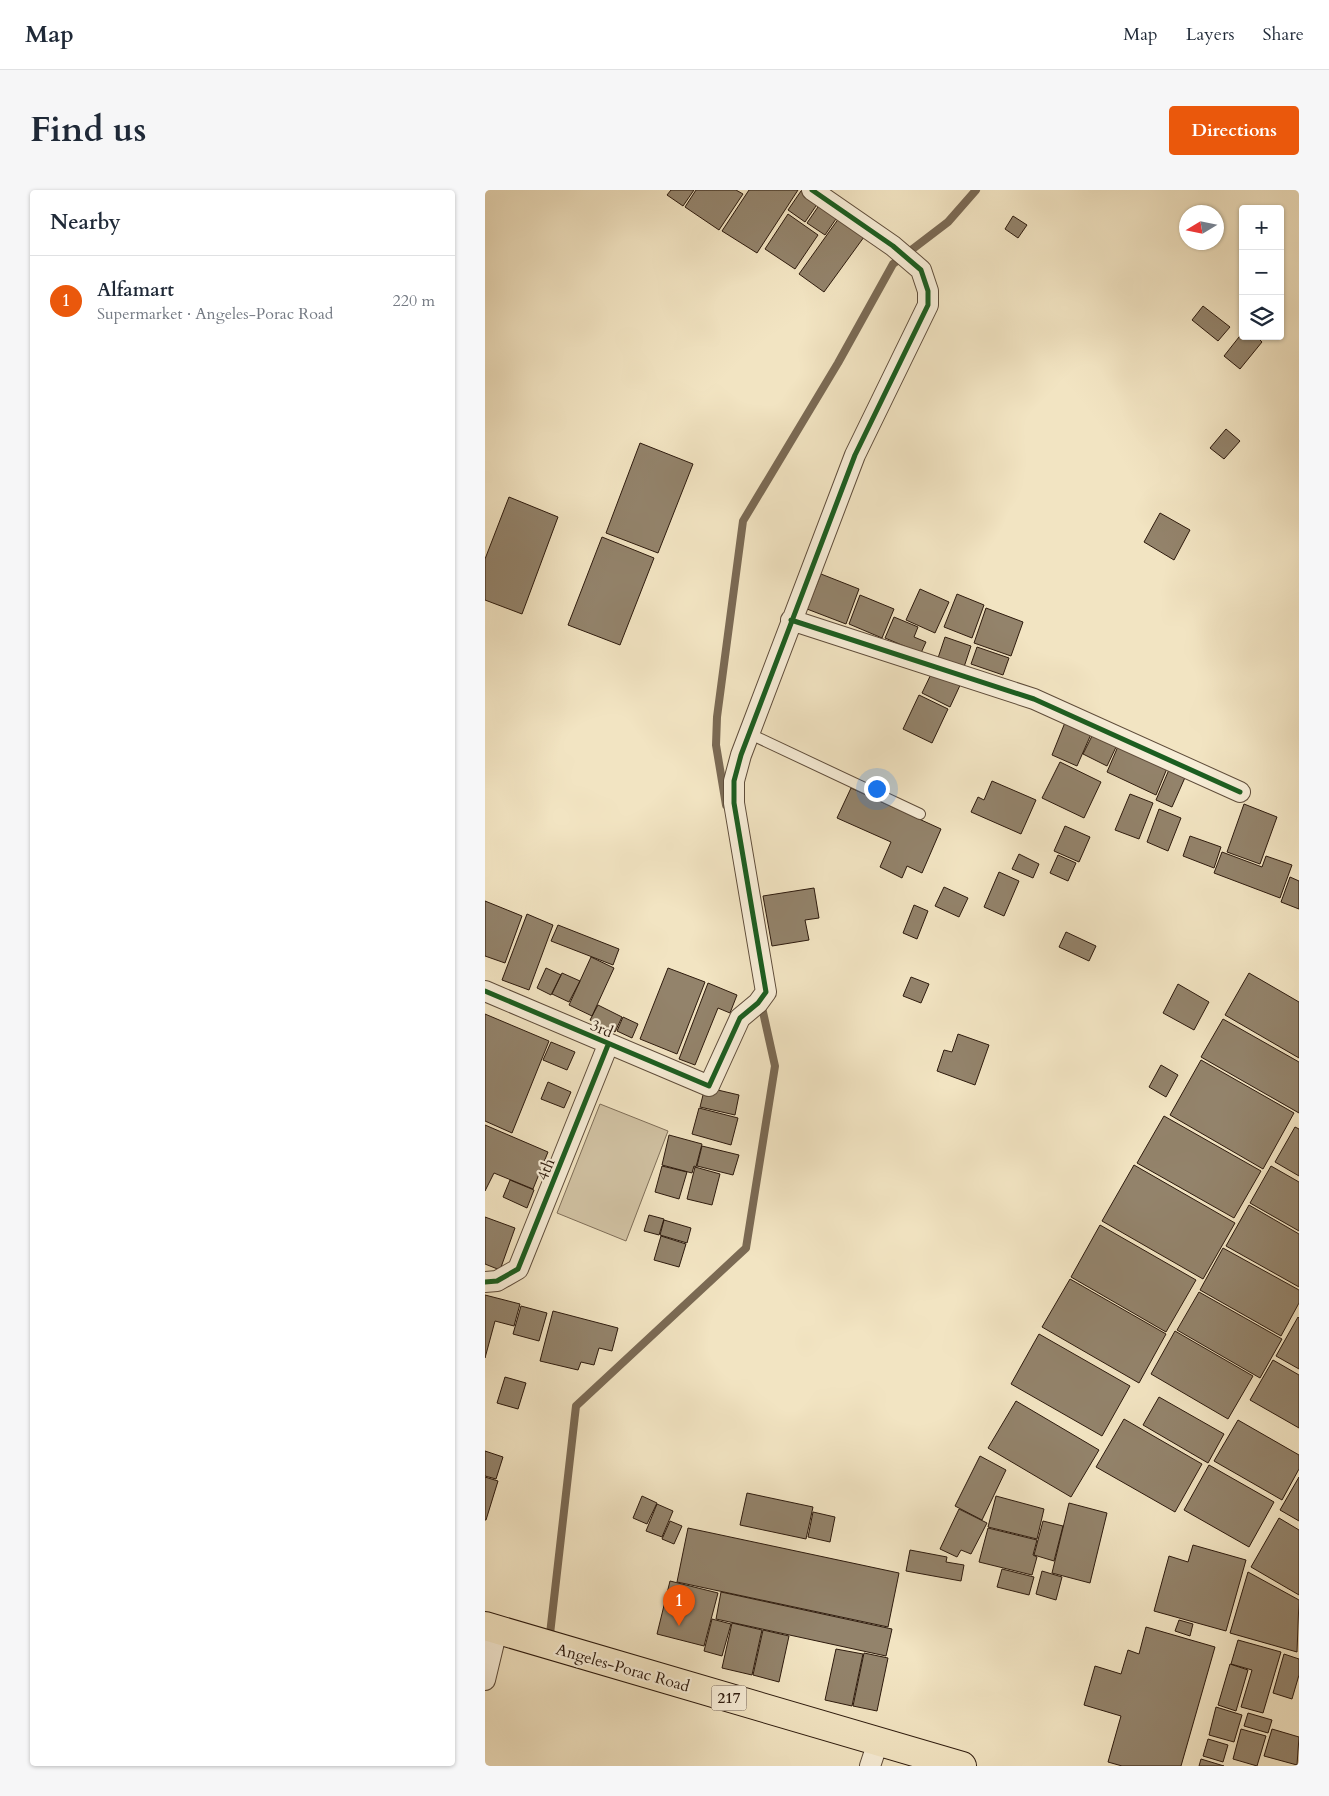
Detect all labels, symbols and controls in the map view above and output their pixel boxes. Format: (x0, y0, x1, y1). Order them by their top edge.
text: Map (25, 18, 74, 51)
text: Map (1123, 22, 1158, 47)
text: Layers (1186, 22, 1235, 47)
text: Share (1263, 22, 1304, 47)
text: Find us (30, 106, 146, 154)
button: Directions (1169, 106, 1299, 155)
north arrow (1179, 205, 1224, 250)
map controls (1239, 205, 1284, 340)
button: + (1239, 205, 1284, 250)
text: Nearby (50, 208, 121, 237)
button: − (1239, 250, 1284, 295)
text: Alfamart (97, 277, 174, 303)
text: 1 (62, 290, 70, 312)
text: 220 m (393, 290, 435, 312)
button: layers (1239, 295, 1284, 340)
text: Supermarket · Angeles-Porac Road (97, 303, 333, 325)
your location (864, 776, 890, 802)
street label: 3rd (587, 1014, 617, 1044)
street label: 4th (532, 1155, 560, 1184)
pin: 1 (663, 1585, 695, 1626)
street label: Angeles-Porac Road (553, 1638, 693, 1698)
road number: 217 (711, 1686, 747, 1710)

